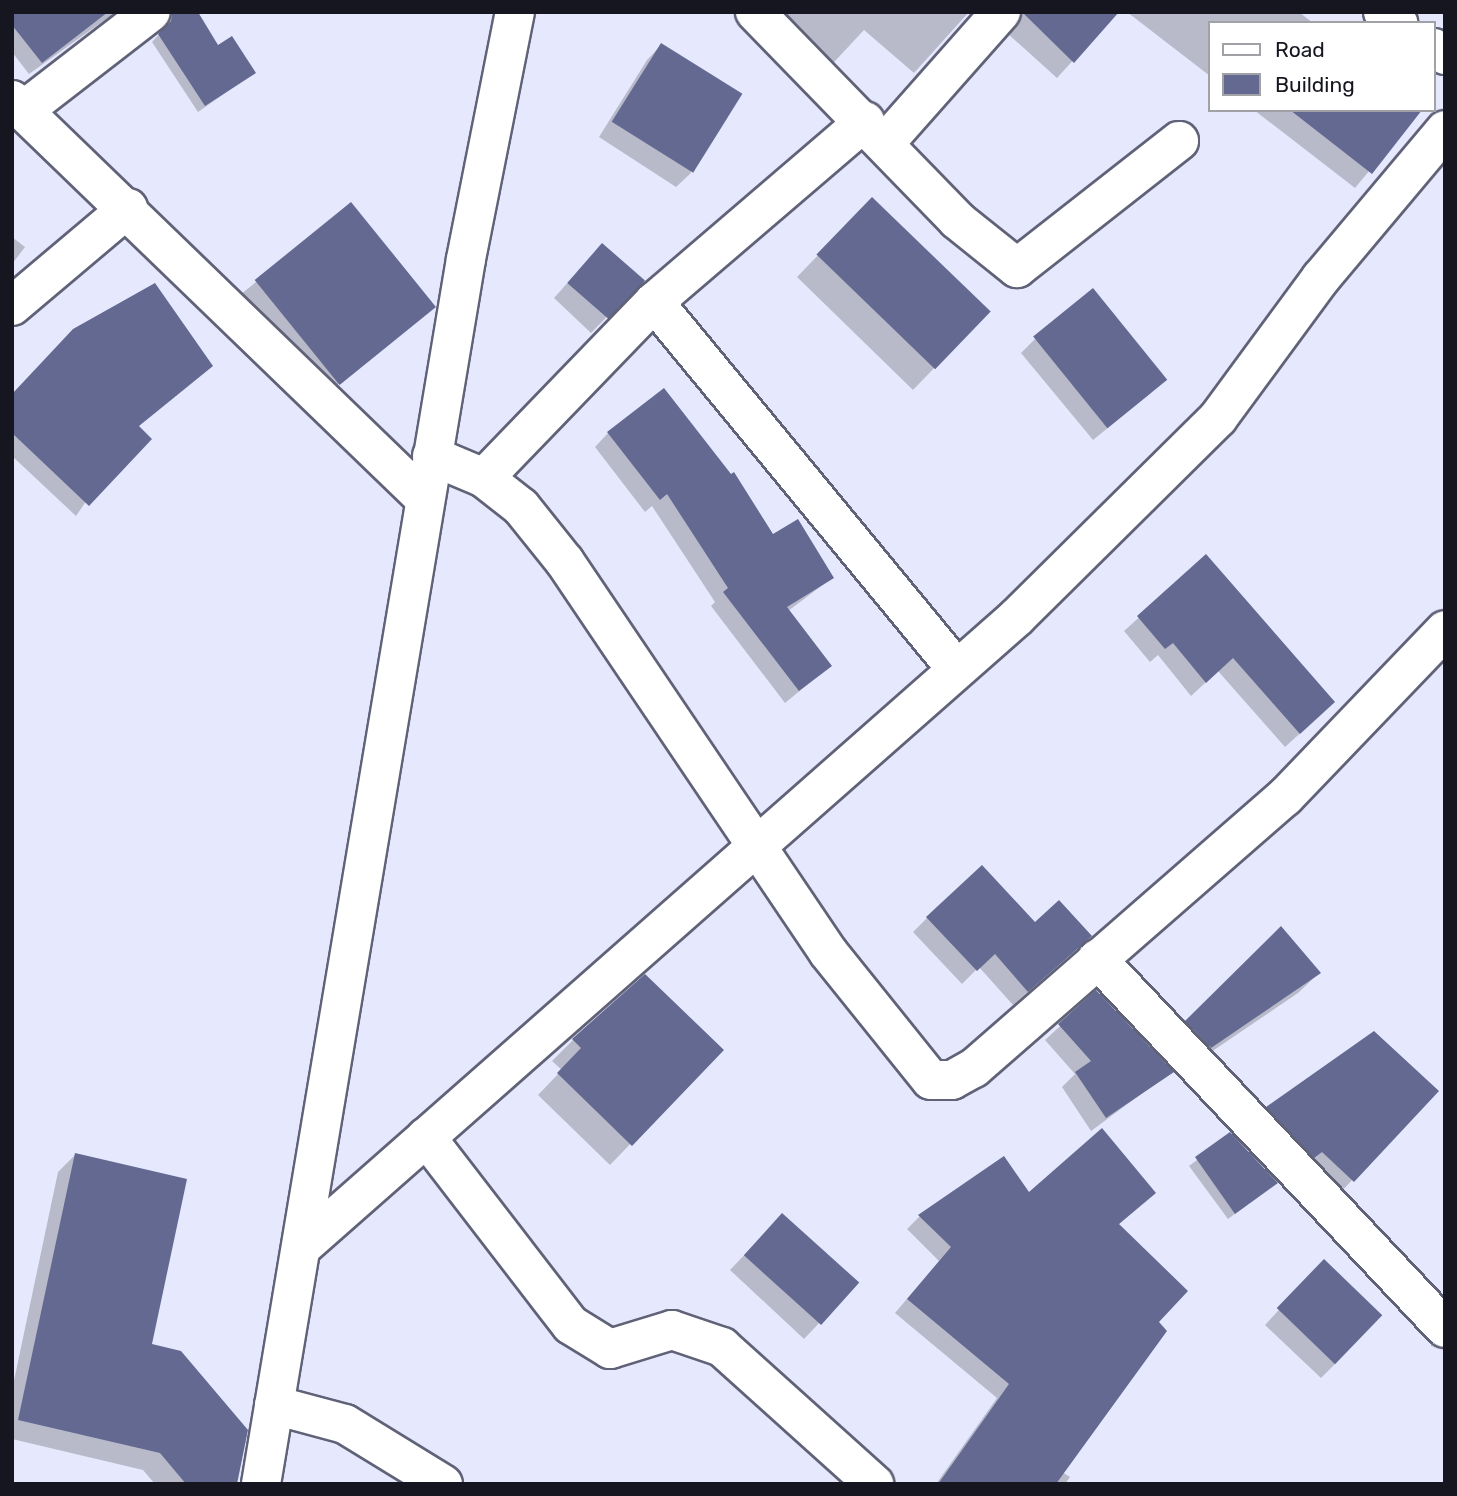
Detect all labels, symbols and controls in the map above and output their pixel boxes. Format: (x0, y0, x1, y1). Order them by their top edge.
legend (1208, 21, 1436, 112)
text: Road (1275, 37, 1325, 62)
text: Building (1275, 72, 1355, 97)

